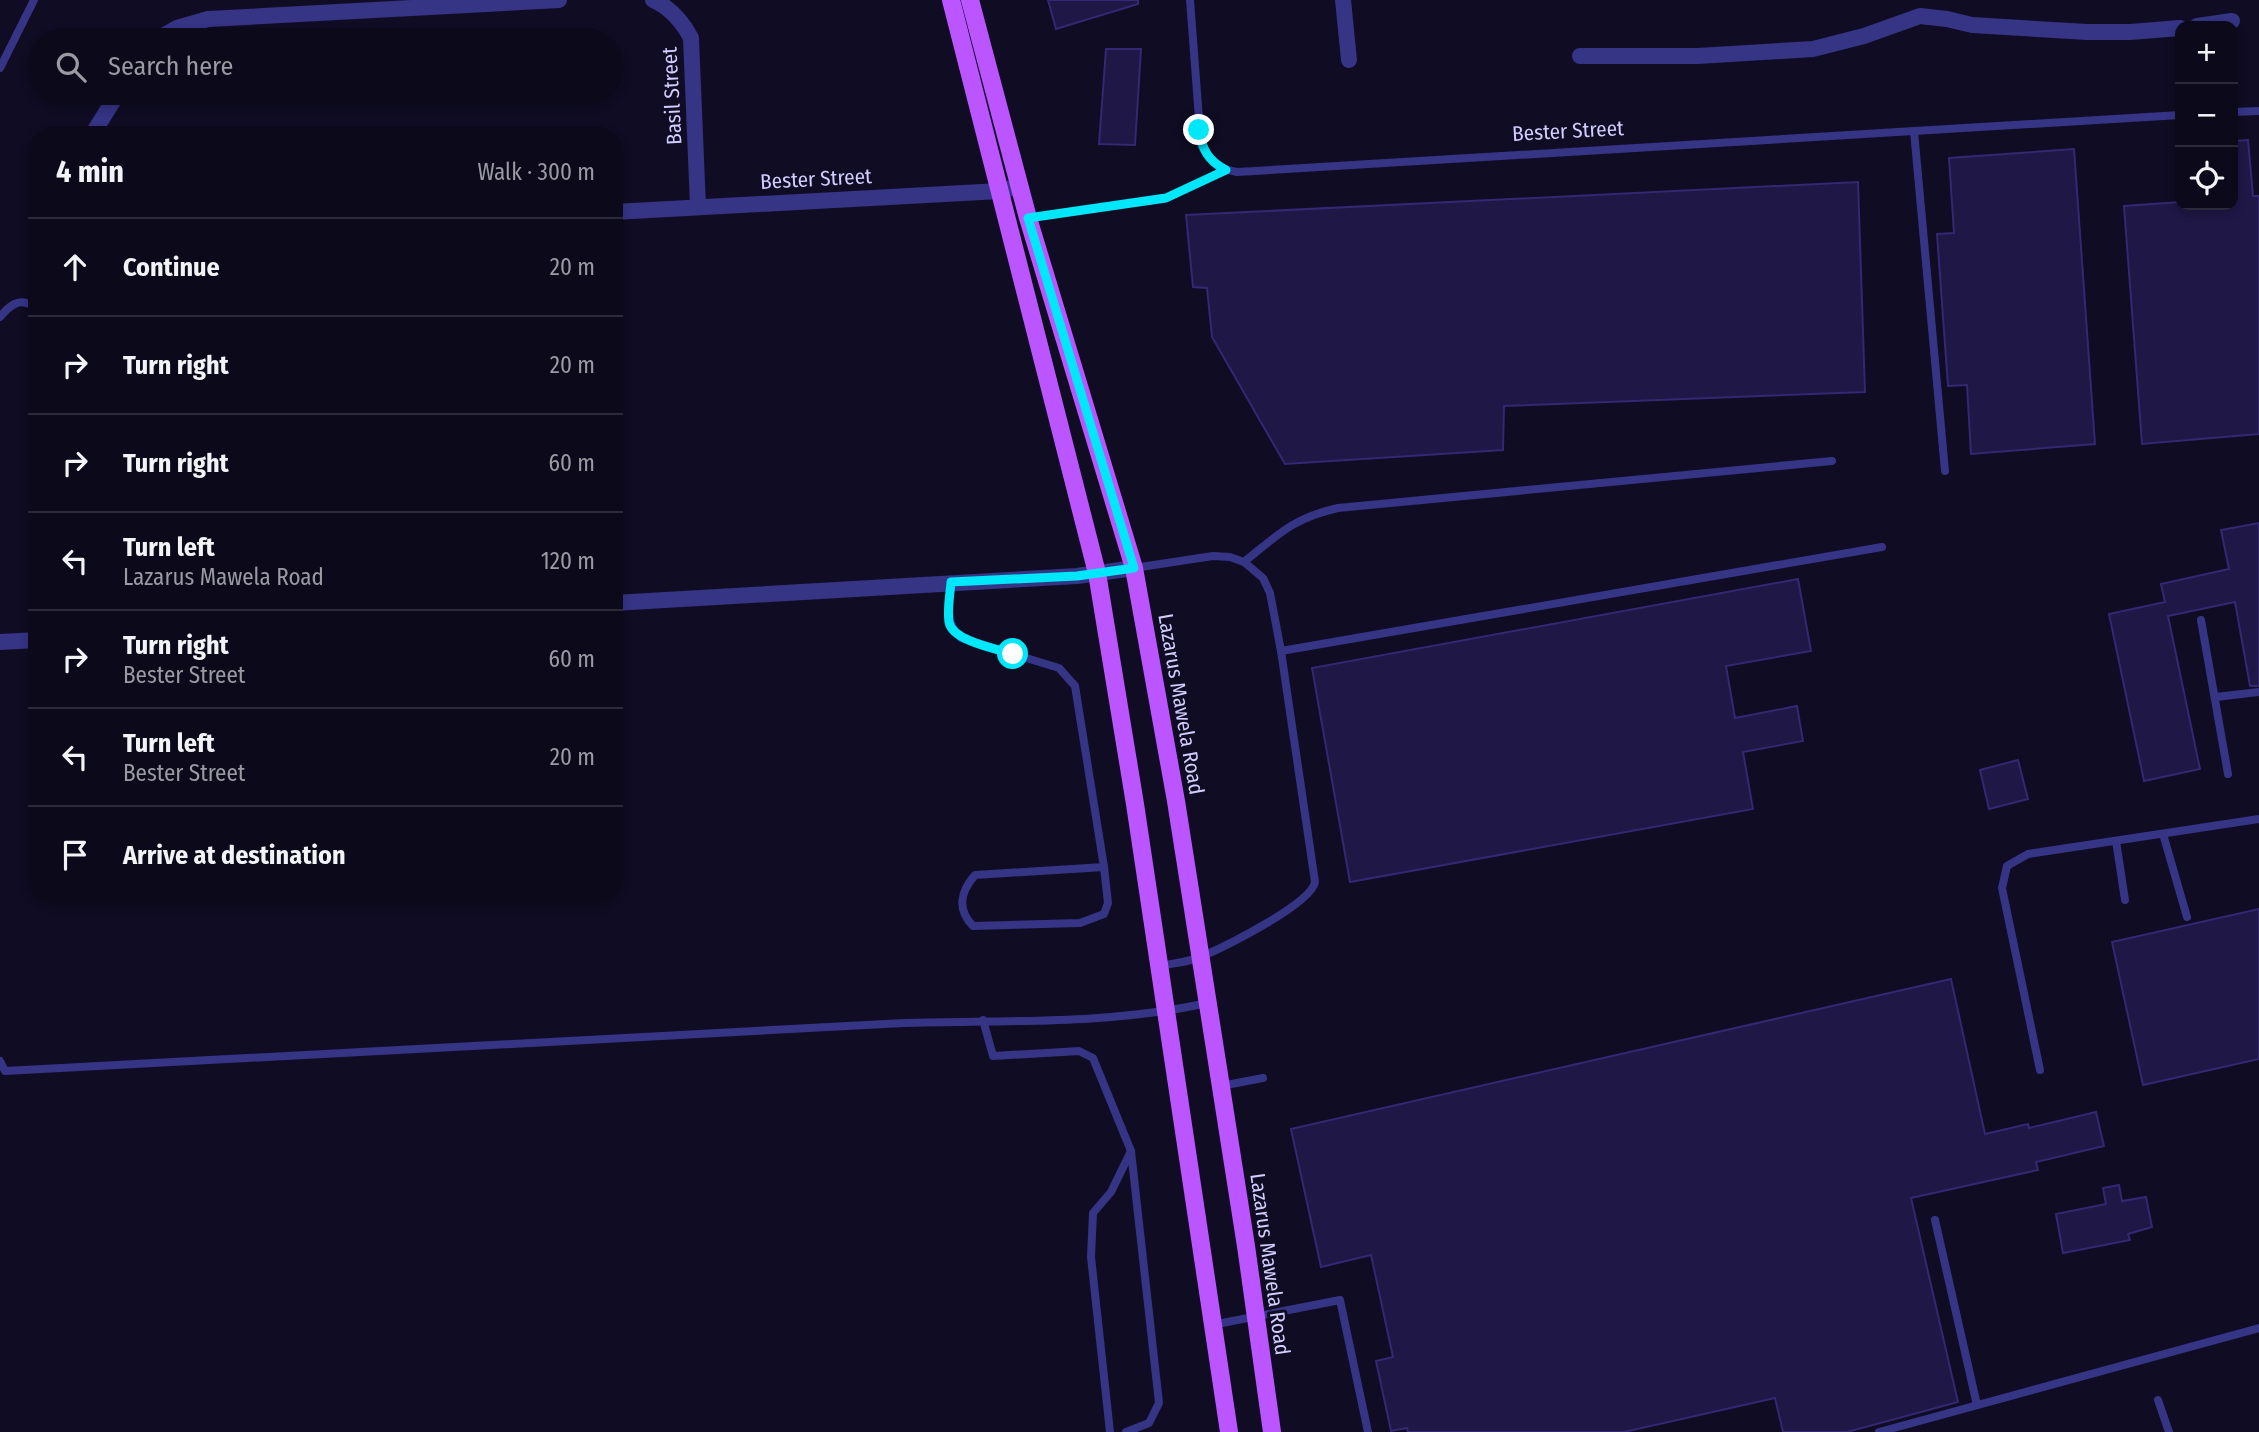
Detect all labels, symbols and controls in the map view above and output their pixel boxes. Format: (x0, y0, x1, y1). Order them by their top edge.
map controls (2175, 21, 2238, 210)
button: + (2175, 21, 2238, 84)
search box (28, 28, 623, 105)
street label: Basil Street (656, 46, 688, 146)
icon: search (52, 48, 90, 86)
text: Search here (108, 51, 233, 82)
button: − (2175, 84, 2238, 147)
route end (1183, 114, 1214, 145)
street label: Bester Street (1512, 115, 1625, 147)
button: locate (2175, 147, 2238, 210)
text: 4 min (56, 154, 124, 190)
text: Walk · 300 m (478, 158, 595, 186)
street label: Bester Street (760, 163, 873, 195)
icon: ahead (56, 248, 94, 286)
text: Continue (123, 252, 220, 283)
text: 20 m (550, 253, 595, 281)
icon: right (56, 346, 94, 384)
text: Turn right (123, 350, 229, 381)
text: 20 m (550, 351, 595, 379)
icon: right (56, 444, 94, 482)
text: Turn right (123, 448, 229, 479)
text: 60 m (549, 449, 595, 477)
text: Turn left (123, 532, 215, 563)
icon: left (56, 542, 94, 580)
text: 120 m (541, 547, 595, 575)
text: Lazarus Mawela Road (123, 563, 324, 591)
street label: Lazarus Mawela Road (1152, 611, 1210, 797)
text: Turn right (123, 630, 229, 661)
route start (997, 638, 1028, 669)
icon: right (56, 640, 94, 678)
text: 60 m (549, 645, 595, 673)
text: Bester Street (123, 661, 245, 689)
text: Turn left (123, 728, 215, 759)
icon: left (56, 738, 94, 776)
text: 20 m (550, 743, 595, 771)
text: Bester Street (123, 759, 245, 787)
icon: arrive (56, 836, 94, 874)
text: Arrive at destination (123, 840, 346, 871)
street label: Lazarus Mawela Road (1244, 1171, 1296, 1357)

